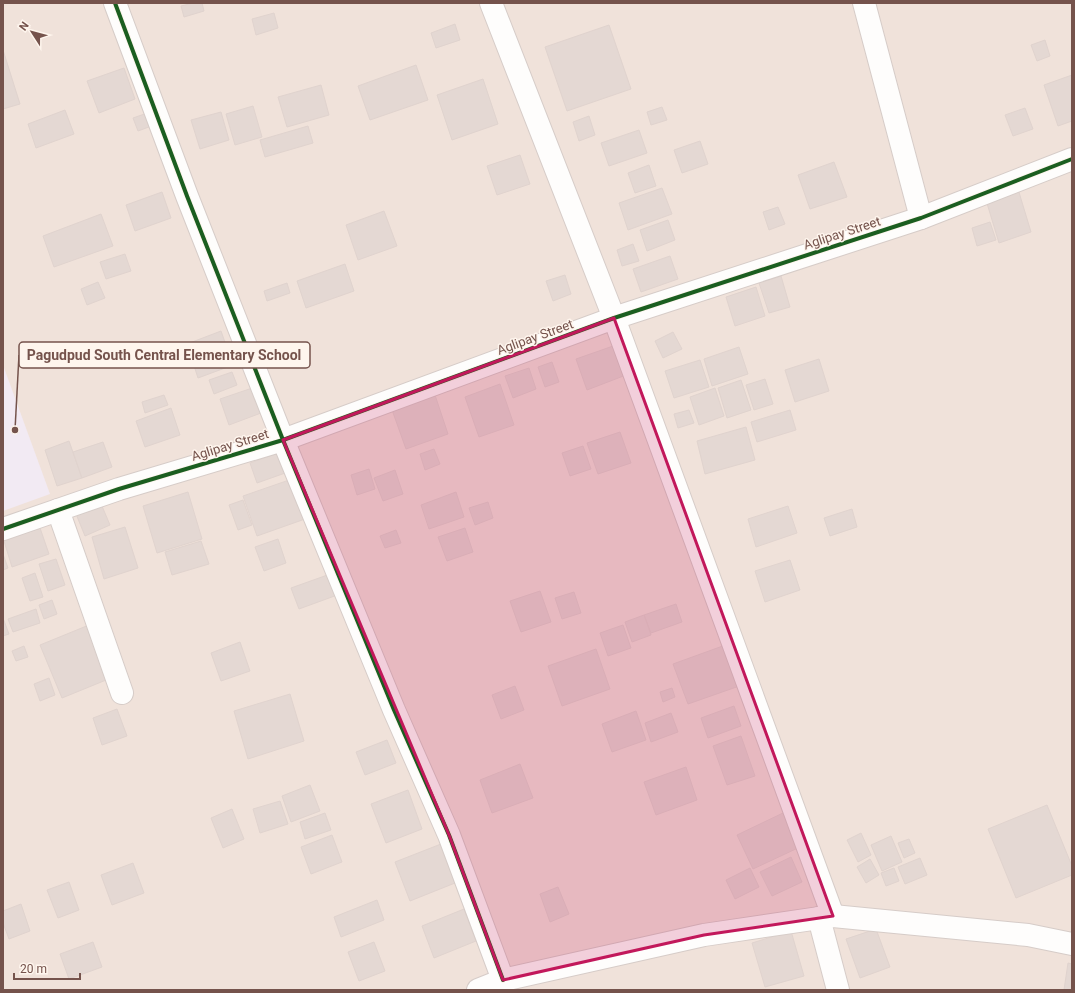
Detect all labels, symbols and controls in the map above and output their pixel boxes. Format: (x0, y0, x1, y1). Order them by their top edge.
north arrow (12, 12, 52, 52)
text: N (17, 19, 32, 33)
street label: Aglipay Street (802, 213, 882, 253)
street label: Aglipay Street (495, 316, 575, 358)
callout: Pagudpud South Central Elementary School (19, 342, 310, 368)
text: Pagudpud South Central Elementary School (27, 347, 301, 363)
street label: Aglipay Street (190, 426, 270, 464)
scale bar (14, 955, 80, 981)
text: 20 m (20, 962, 47, 976)

